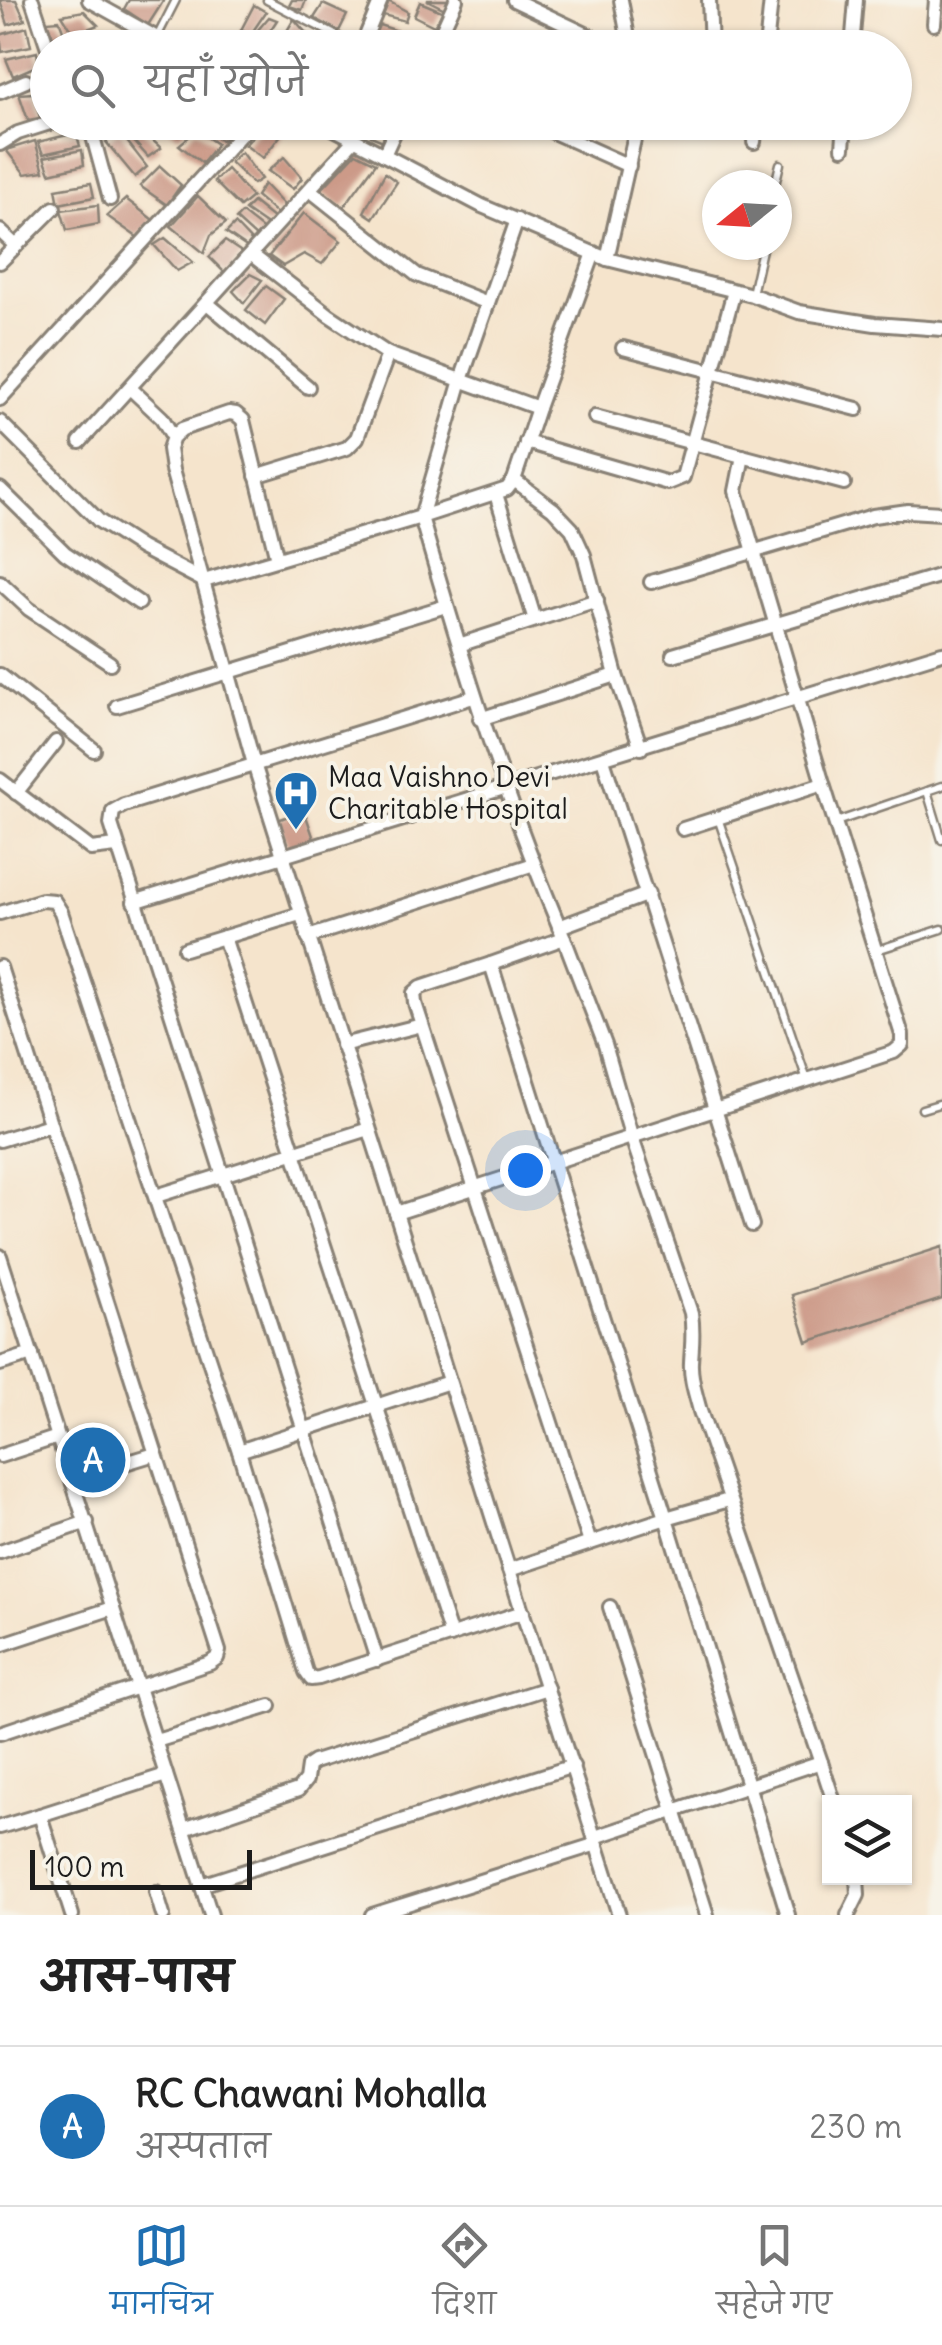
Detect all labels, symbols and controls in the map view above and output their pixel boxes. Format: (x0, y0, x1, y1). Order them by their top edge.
search box (30, 30, 912, 140)
icon: search (65, 58, 120, 113)
text: यहाँ खोजें (145, 58, 308, 105)
north arrow (702, 170, 792, 260)
place label: Maa Vaishno Devi Charitable Hospital (328, 759, 568, 827)
hospital icon: Maa Vaishno Devi Charitable Hospital (273, 770, 319, 831)
your location (500, 1145, 551, 1196)
pin: A (61, 1422, 126, 1498)
map controls (822, 1795, 912, 1885)
button: layers (822, 1795, 912, 1885)
scale bar (30, 1845, 252, 1890)
text: 100 m (45, 1849, 124, 1885)
text: आस-पास (40, 1950, 233, 2002)
text: RC Chawani Mohalla (135, 2070, 487, 2117)
text: A (62, 2106, 83, 2147)
text: 230 m (810, 2106, 902, 2147)
text: अस्पताल (135, 2126, 271, 2167)
tab: मानचित्र (110, 2218, 213, 2335)
tab: दिशा (433, 2218, 496, 2335)
tab: सहेजे गए (716, 2218, 832, 2335)

